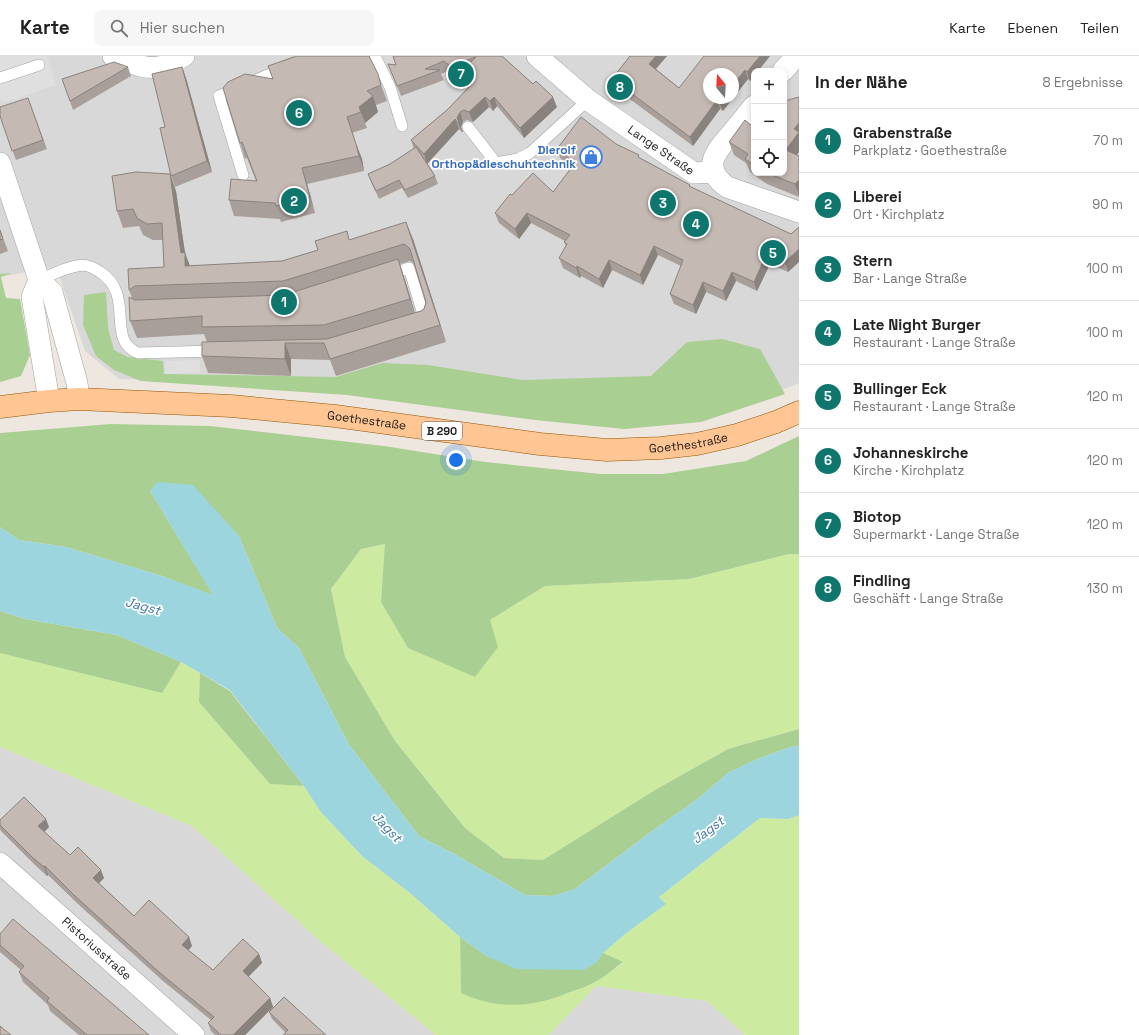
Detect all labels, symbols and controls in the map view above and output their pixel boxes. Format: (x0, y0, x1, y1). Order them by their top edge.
search box (94, 10, 374, 46)
text: Karte (20, 15, 70, 40)
icon: search (108, 17, 130, 39)
text: Hier suchen (140, 18, 225, 37)
text: Karte (949, 19, 986, 37)
text: Ebenen (1008, 19, 1058, 37)
text: Teilen (1080, 19, 1119, 37)
pin: 7 (448, 59, 474, 89)
north arrow (703, 68, 739, 104)
map controls (751, 68, 787, 176)
button: + (751, 68, 787, 104)
text: In der Nähe (815, 71, 907, 93)
pin: 8 (607, 72, 633, 102)
text: 8 Ergebnisse (1043, 74, 1123, 91)
pin: 6 (286, 98, 312, 128)
button: − (751, 104, 787, 140)
street label: Lange Straße (625, 122, 697, 179)
text: Grabenstraße (853, 123, 952, 142)
text: 1 (825, 132, 831, 149)
text: 70 m (1093, 132, 1123, 149)
button: locate (751, 140, 787, 176)
place label: Dierolf Orthopädieschuhtechnik (431, 142, 576, 172)
text: Parkplatz · Goethestraße (853, 142, 1007, 159)
shop icon: Dierolf Orthopädieschuhtechnik (578, 144, 604, 170)
pin: 2 (281, 186, 307, 216)
text: Liberei (853, 187, 902, 206)
pin: 3 (650, 188, 676, 218)
text: 2 (824, 196, 832, 213)
text: 90 m (1092, 196, 1123, 213)
text: Ort · Kirchplatz (853, 206, 945, 223)
pin: 4 (683, 209, 709, 239)
pin: 5 (760, 238, 786, 268)
text: Stern (853, 251, 893, 270)
text: 3 (824, 260, 832, 277)
text: 100 m (1086, 260, 1123, 277)
text: Bar · Lange Straße (853, 270, 967, 287)
pin: 1 (271, 287, 297, 317)
text: Late Night Burger (853, 315, 981, 334)
text: 4 (824, 324, 832, 341)
text: 100 m (1086, 324, 1123, 341)
text: Restaurant · Lange Straße (853, 334, 1016, 351)
text: Bullinger Eck (853, 379, 947, 398)
text: 5 (824, 388, 832, 405)
text: 120 m (1087, 388, 1123, 405)
text: Restaurant · Lange Straße (853, 398, 1016, 415)
street label: Goethestraße (326, 407, 407, 434)
road number: B 290 (422, 422, 462, 440)
street label: Goethestraße (649, 429, 729, 456)
text: Johanneskirche (853, 443, 968, 462)
your location (446, 450, 466, 470)
text: 6 (824, 452, 832, 469)
text: 120 m (1087, 452, 1123, 469)
text: Kirche · Kirchplatz (853, 462, 964, 479)
text: Biotop (853, 507, 901, 526)
text: 7 (824, 516, 832, 533)
text: 120 m (1087, 516, 1123, 533)
text: Supermarkt · Lange Straße (853, 526, 1019, 543)
text: Findling (853, 571, 911, 590)
text: 8 (824, 580, 832, 597)
text: 130 m (1087, 580, 1123, 597)
text: Geschäft · Lange Straße (853, 590, 1003, 607)
water label: Jagst (124, 593, 163, 619)
water label: Jagst (368, 808, 406, 846)
water label: Jagst (689, 812, 728, 848)
street label: Pistoriusstraße (58, 913, 135, 984)

